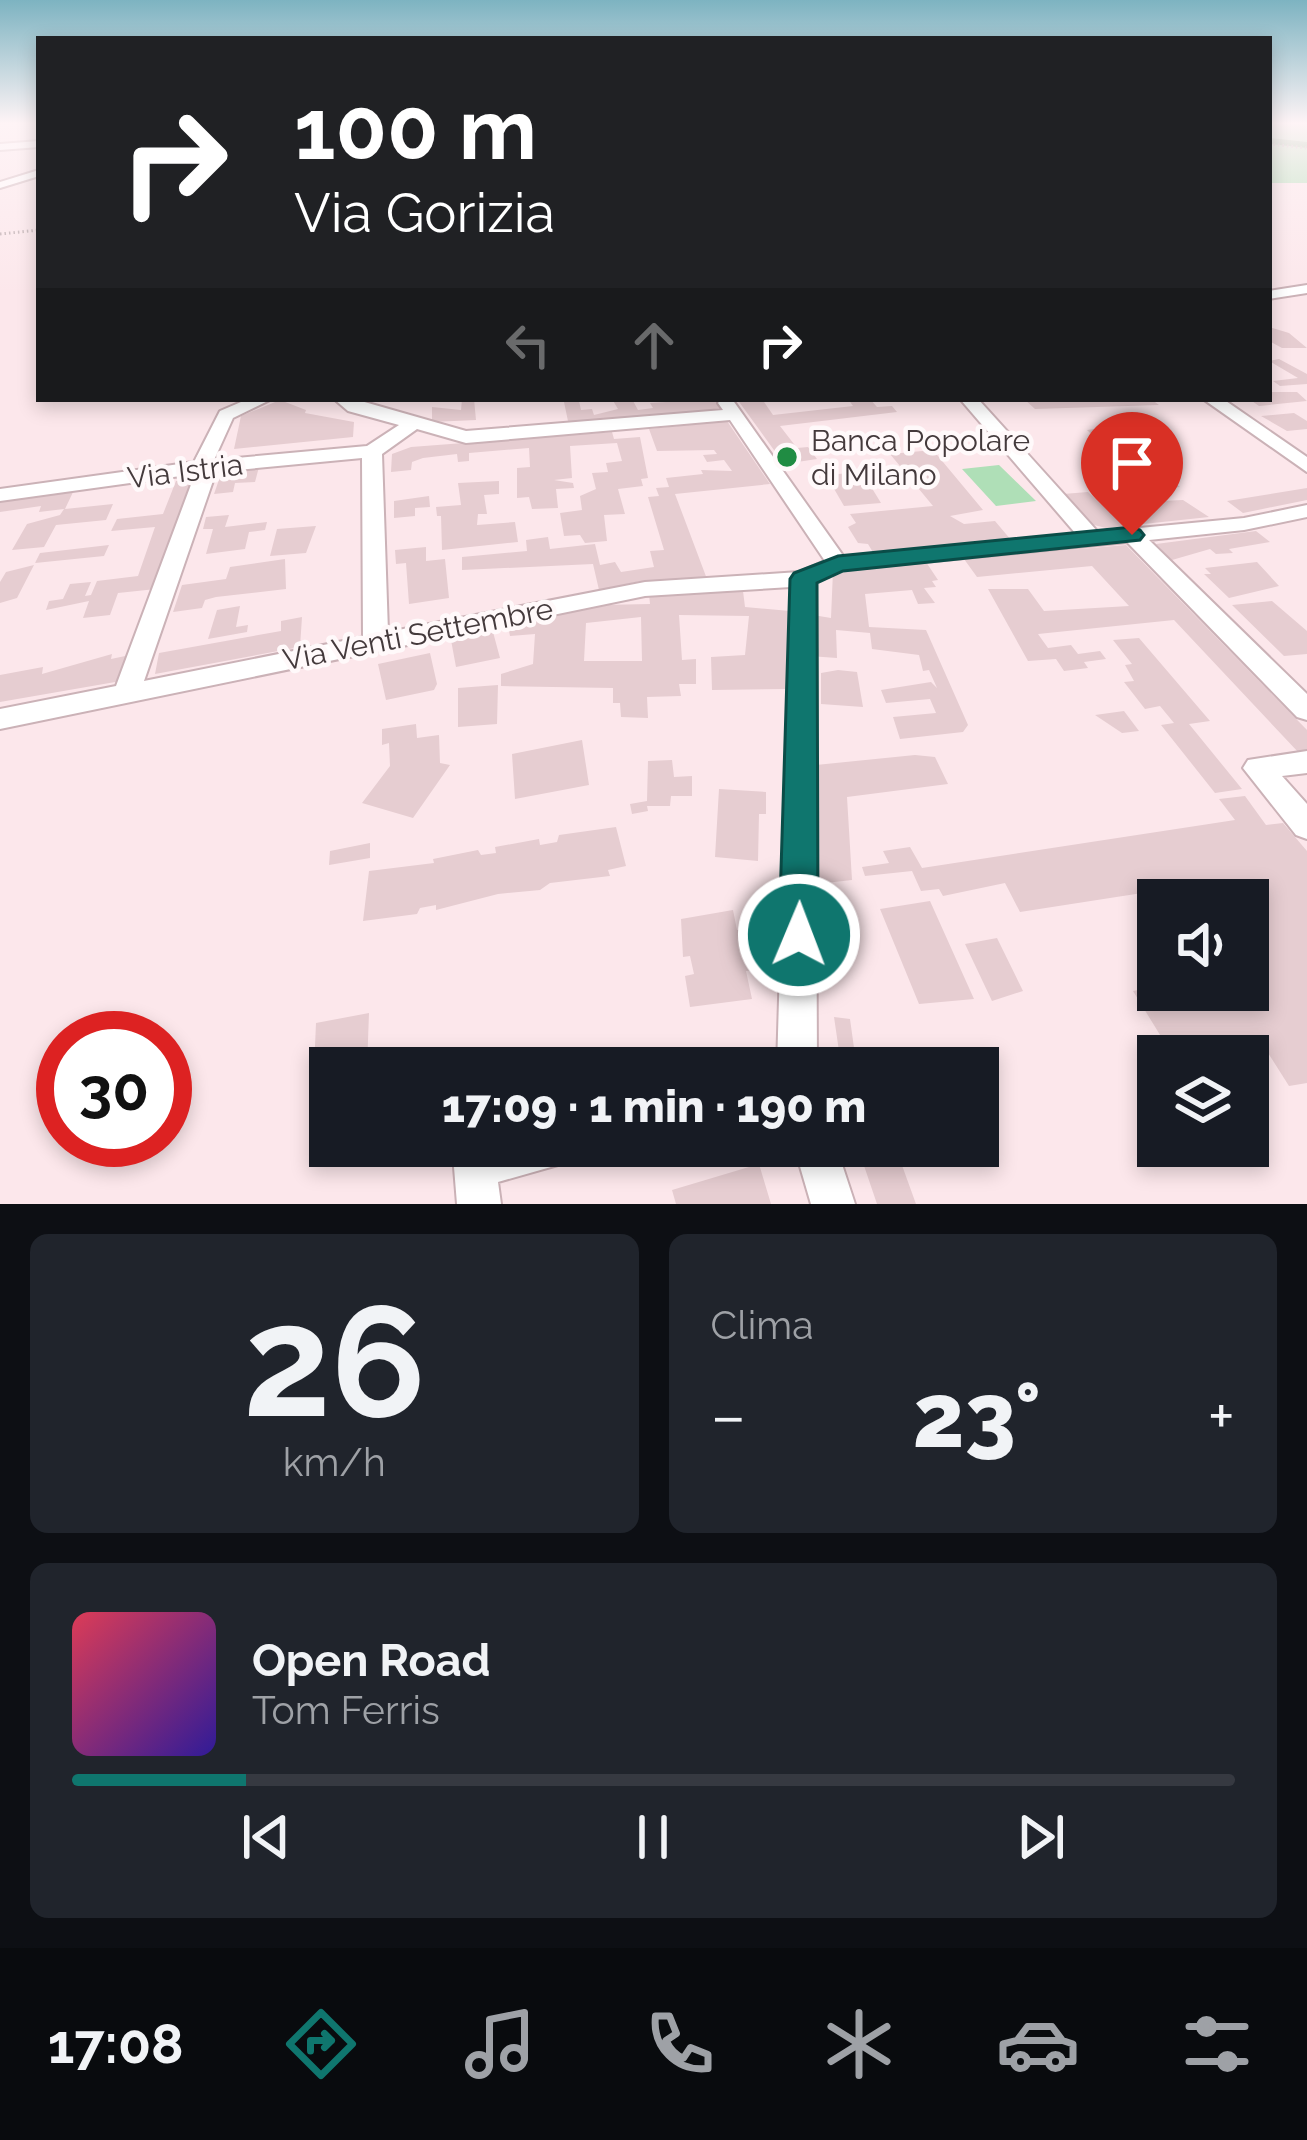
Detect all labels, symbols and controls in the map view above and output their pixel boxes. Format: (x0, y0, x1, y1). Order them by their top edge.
text: 100 m (294, 80, 537, 179)
icon: right (96, 84, 252, 240)
text: Via Gorizia (294, 181, 555, 245)
icon: left (495, 312, 561, 378)
icon: ahead (621, 312, 687, 378)
icon: right (747, 312, 813, 378)
pin (1081, 412, 1183, 535)
place label: Banca Popolare di Milano (811, 423, 1030, 492)
icon: arrive (1099, 430, 1165, 496)
marker: Banca Popolare di Milano (774, 444, 800, 470)
street label: Via Istria (125, 447, 245, 495)
street label: Via Venti Settembre (280, 591, 556, 677)
position arrow (736, 872, 862, 998)
map controls (1137, 879, 1269, 1167)
button: sound (1137, 879, 1269, 1011)
speed limit sign: 30 (36, 1011, 192, 1167)
button: layers (1137, 1035, 1269, 1167)
text: 17:09 · 1 min · 190 m (442, 1080, 866, 1133)
text: 26 (243, 1269, 426, 1453)
text: Clima (711, 1302, 813, 1348)
text: 23° (913, 1362, 1041, 1468)
text: − (711, 1377, 746, 1454)
text: + (1208, 1377, 1235, 1454)
text: km/h (283, 1439, 386, 1485)
text: Open Road (252, 1634, 491, 1687)
text: Tom Ferris (252, 1687, 440, 1733)
icon: previous (233, 1804, 299, 1870)
icon: pause (620, 1804, 686, 1870)
icon: next (1008, 1804, 1074, 1870)
icon: directions (279, 2002, 363, 2086)
icon: music (458, 2002, 542, 2086)
icon: phone (638, 2002, 722, 2086)
icon: climate (817, 2002, 901, 2086)
icon: car (996, 2002, 1080, 2086)
icon: filters (1175, 2002, 1259, 2086)
text: 17:08 (48, 2012, 184, 2076)

